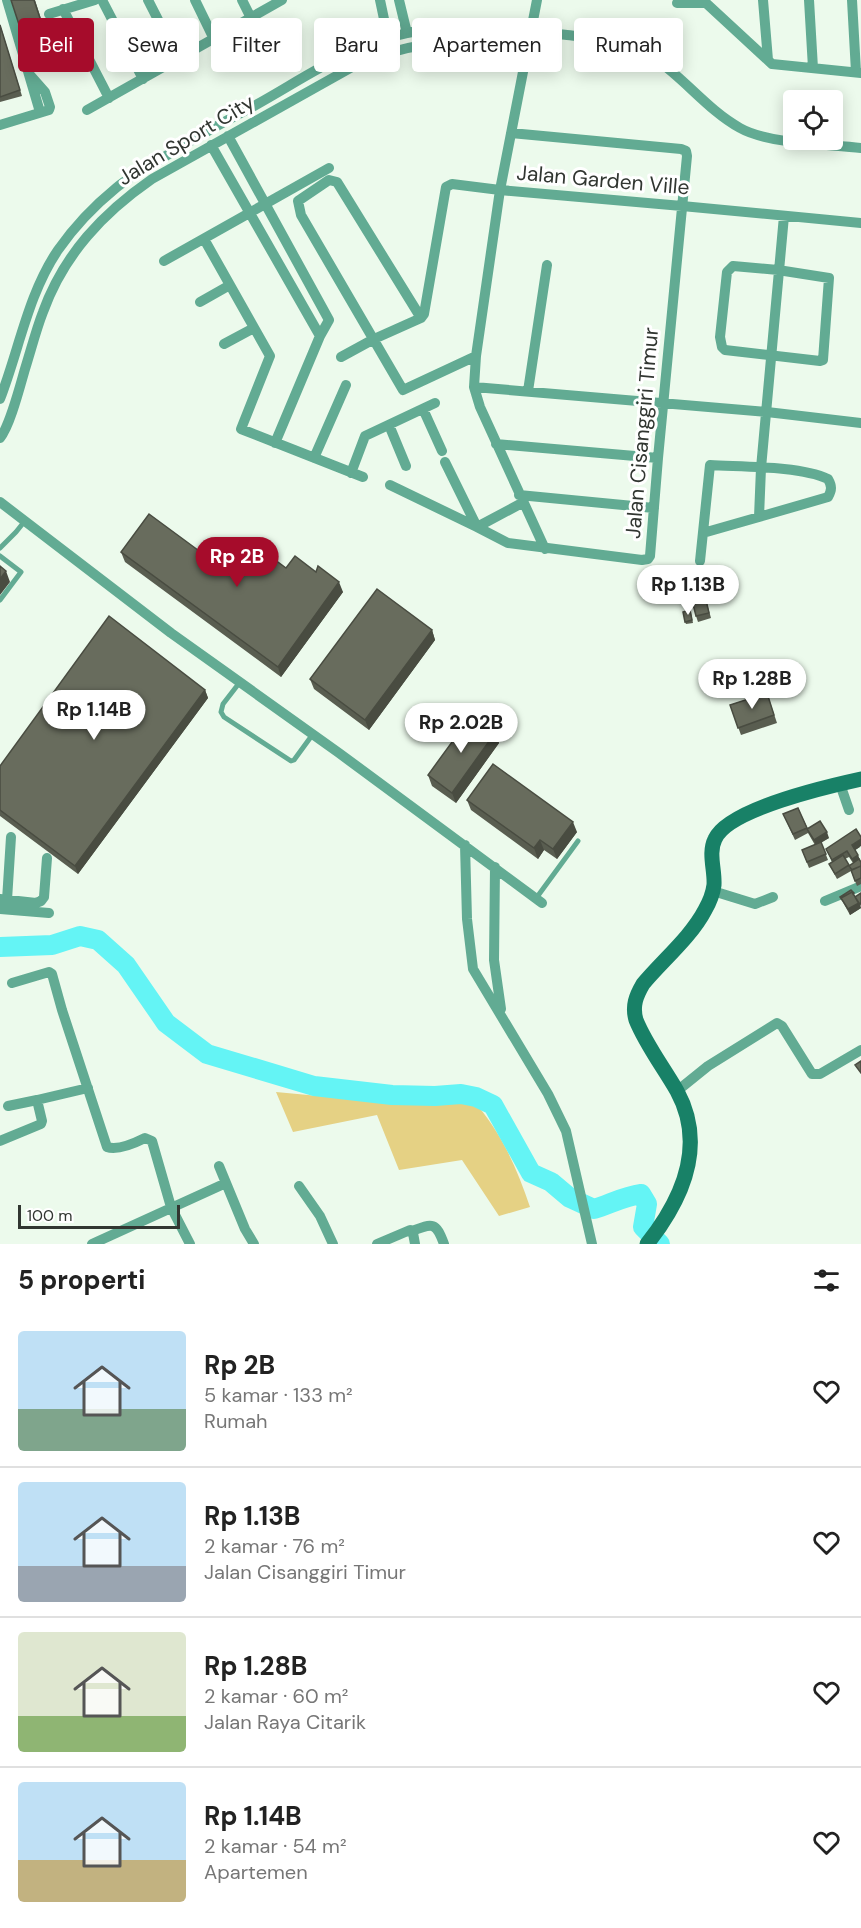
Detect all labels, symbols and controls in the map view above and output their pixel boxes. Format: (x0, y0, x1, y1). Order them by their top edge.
chip: Beli (18, 18, 94, 72)
chip: Sewa (106, 18, 199, 72)
chip: Filter (211, 18, 302, 72)
chip: Baru (314, 18, 400, 72)
chip: Apartemen (412, 18, 562, 72)
chip: Rumah (574, 18, 683, 72)
street label: Jalan Sport City (112, 88, 260, 192)
map controls (783, 90, 843, 150)
button: locate (783, 90, 843, 150)
street label: Jalan Garden Ville (515, 158, 691, 202)
street label: Jalan Cisanggiri Timur (619, 326, 665, 540)
pin: Rp 2B (195, 537, 279, 588)
text: Rp 2B (210, 543, 264, 569)
pin: Rp 1.13B (626, 565, 750, 616)
text: Rp 1.13B (651, 571, 725, 597)
pin: Rp 1.28B (690, 659, 814, 710)
text: Rp 1.28B (712, 665, 792, 691)
pin: Rp 1.14B (32, 690, 156, 741)
text: Rp 1.14B (56, 696, 132, 722)
pin: Rp 2.02B (399, 703, 523, 754)
text: Rp 2.02B (419, 709, 503, 735)
scale bar (18, 1202, 180, 1230)
text: 100 m (27, 1205, 72, 1226)
text: 5 properti (18, 1263, 145, 1297)
icon: filters (810, 1264, 843, 1297)
text: Rp 2B (204, 1348, 275, 1382)
icon: home (66, 1355, 138, 1427)
icon: heart (810, 1375, 843, 1408)
text: 5 kamar · 133 m² (204, 1382, 353, 1408)
text: Rumah (204, 1408, 268, 1434)
text: Rp 1.13B (204, 1499, 300, 1533)
icon: home (66, 1506, 138, 1578)
icon: heart (810, 1526, 843, 1559)
text: 2 kamar · 76 m² (204, 1533, 345, 1559)
text: Jalan Cisanggiri Timur (204, 1559, 406, 1585)
text: Rp 1.28B (204, 1649, 307, 1683)
icon: home (66, 1656, 138, 1728)
icon: heart (810, 1676, 843, 1709)
text: 2 kamar · 60 m² (204, 1683, 348, 1709)
text: Jalan Raya Citarik (204, 1709, 366, 1735)
text: Rp 1.14B (204, 1799, 302, 1833)
icon: home (66, 1806, 138, 1878)
icon: heart (810, 1826, 843, 1859)
text: 2 kamar · 54 m² (204, 1833, 347, 1859)
text: Apartemen (204, 1859, 308, 1885)

